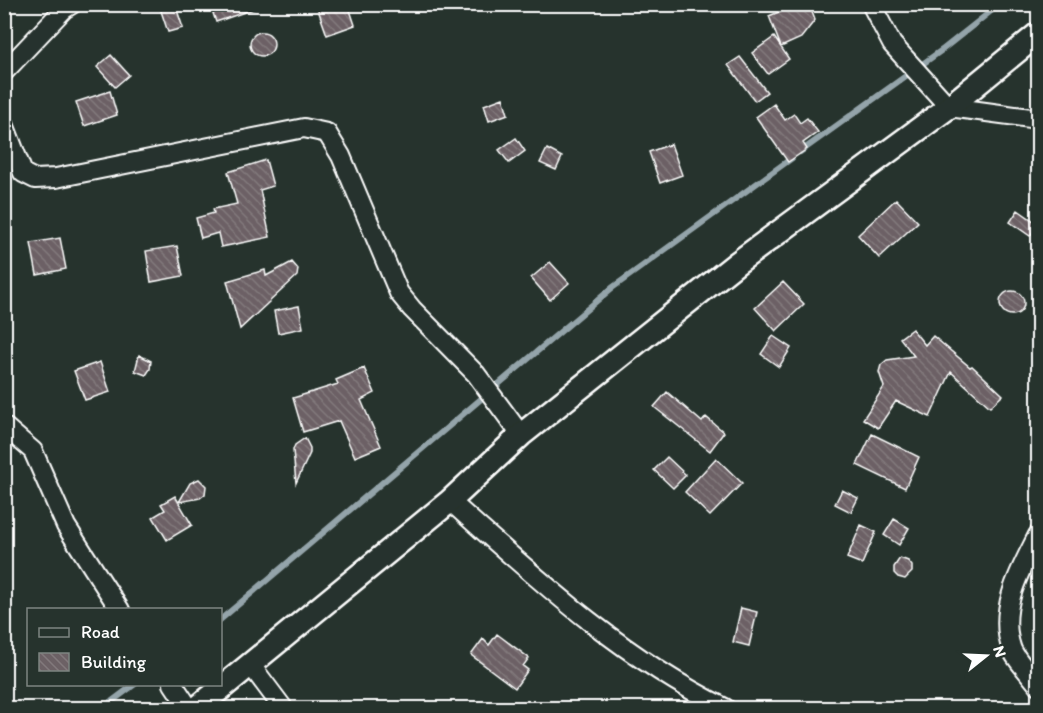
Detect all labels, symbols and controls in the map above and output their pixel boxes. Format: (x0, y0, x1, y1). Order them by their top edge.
legend (27, 608, 222, 686)
text: Road (81, 621, 120, 643)
north arrow (956, 626, 1016, 686)
text: N (989, 643, 1010, 660)
text: Building (81, 651, 147, 673)

